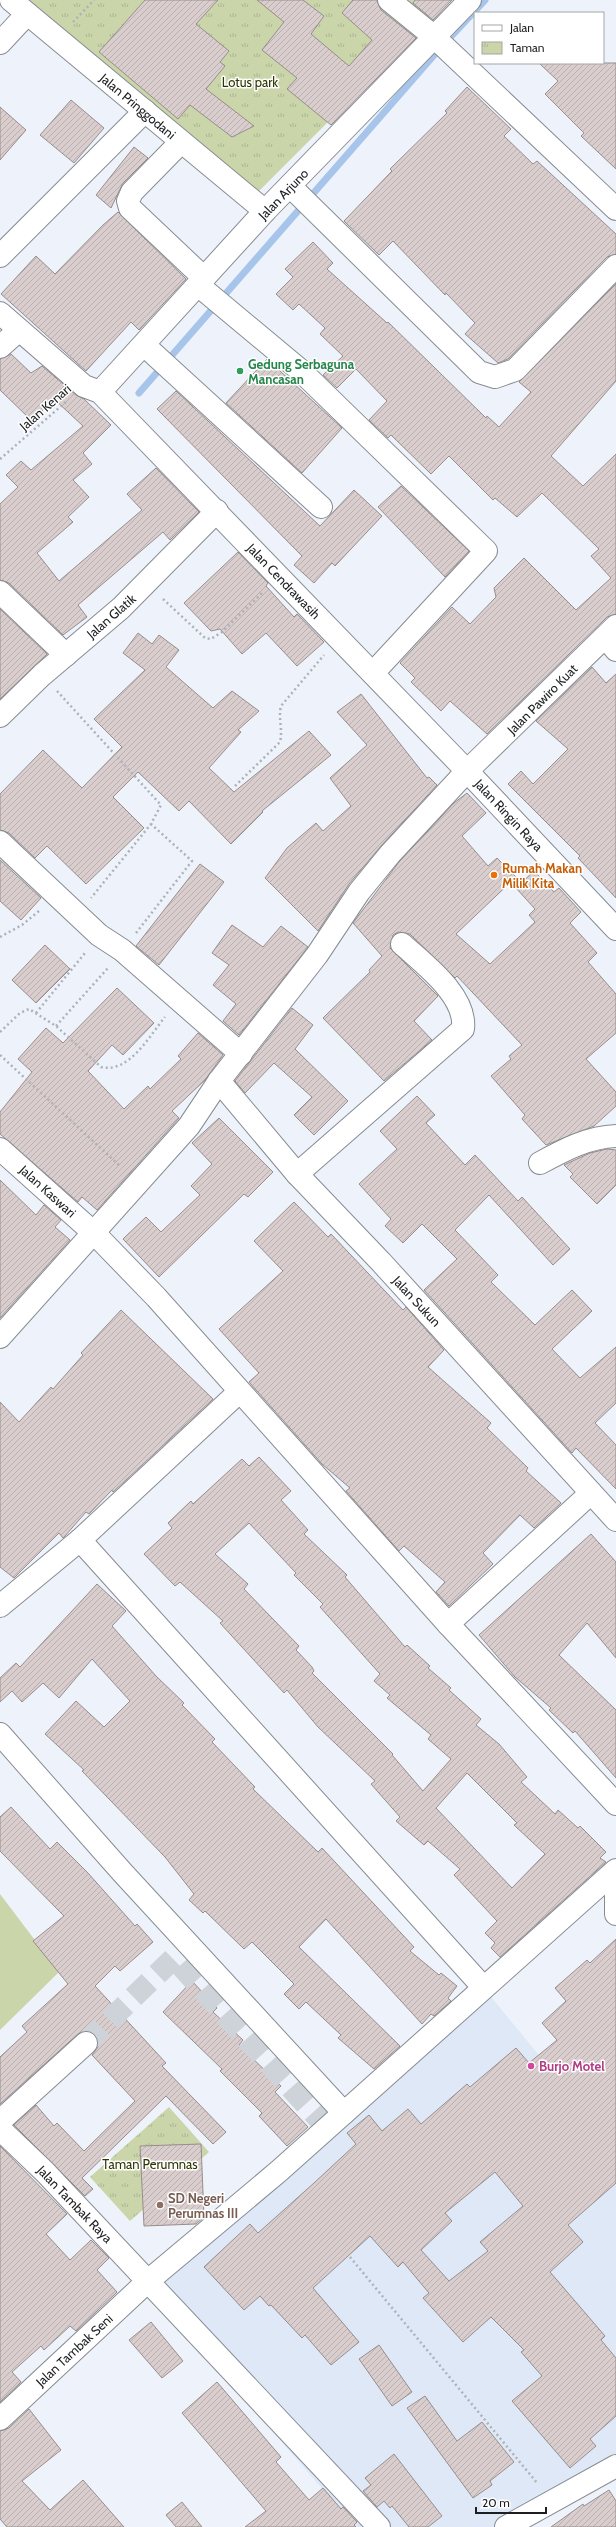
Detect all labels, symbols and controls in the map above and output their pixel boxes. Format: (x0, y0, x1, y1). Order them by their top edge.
legend (474, 12, 604, 64)
text: Jalan (509, 20, 534, 35)
text: Taman (510, 40, 545, 55)
street label: Jalan Pringgodani (96, 69, 179, 142)
park label: Lotus park (222, 74, 278, 90)
street label: Jalan Arjuno (254, 165, 312, 224)
place label: Gedung Serbaguna Mancasan (248, 356, 355, 387)
marker: Gedung Serbaguna Mancasan (235, 366, 245, 376)
street label: Jalan Kenari (15, 380, 74, 434)
street label: Jalan Cendrawasih (243, 539, 324, 622)
street label: Jalan Glatik (82, 590, 139, 642)
street label: Jalan Pawiro Kuat (503, 660, 581, 738)
street label: Jalan Ringin Raya (471, 775, 547, 855)
place label: Rumah Makan Milik Kita (502, 860, 582, 891)
marker: Rumah Makan Milik Kita (489, 870, 499, 880)
street label: Jalan Kaswari (16, 1161, 80, 1220)
street label: Jalan Sukun (389, 1272, 444, 1330)
place label: Burjo Motel (539, 2058, 605, 2074)
marker: Burjo Motel (526, 2061, 536, 2071)
park label: Taman Perumnas (102, 2156, 198, 2172)
street label: Jalan Tambak Raya (33, 2161, 116, 2247)
place label: SD Negeri Perumnas III (168, 2190, 238, 2221)
marker: SD Negeri Perumnas III (155, 2200, 165, 2210)
street label: Jalan Tambak Seni (32, 2310, 116, 2390)
scale bar (476, 2489, 546, 2515)
text: 20 m (482, 2495, 510, 2510)

